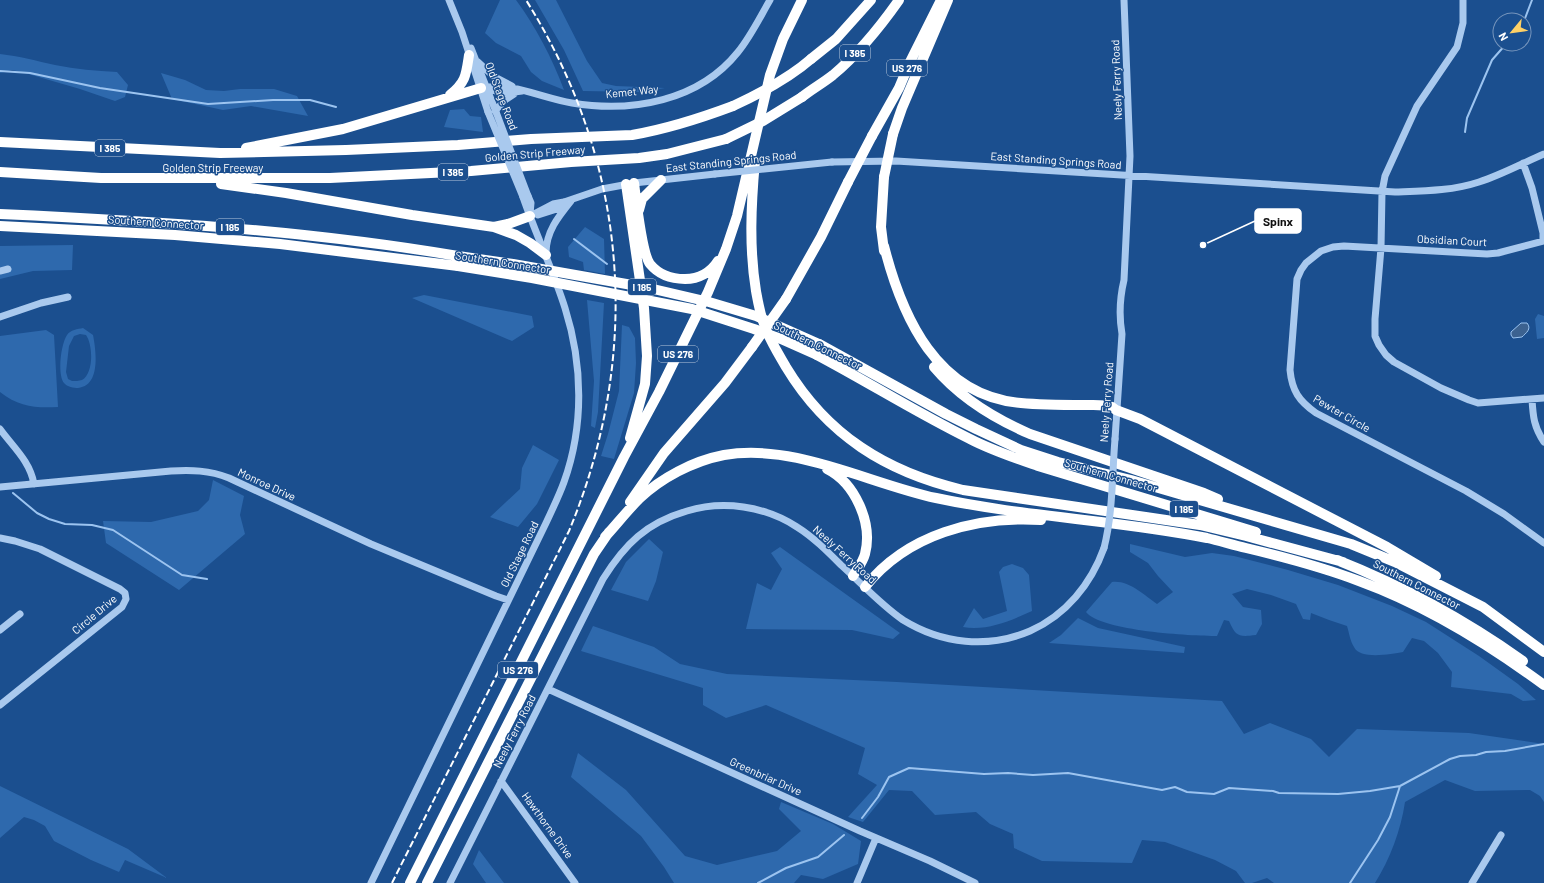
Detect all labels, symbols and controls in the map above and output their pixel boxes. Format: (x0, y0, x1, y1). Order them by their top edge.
north arrow (1492, 12, 1532, 52)
text: N (1495, 31, 1510, 43)
street label: Neely Ferry Road (1108, 40, 1124, 120)
road number: I 385 (840, 45, 870, 61)
street label: Old Stage Road (483, 60, 521, 132)
road number: US 276 (887, 60, 927, 76)
street label: Kemet Way (605, 82, 659, 100)
road number: I 385 (95, 140, 125, 156)
street label: Golden Strip Freeway (484, 142, 586, 164)
street label: East Standing Springs Road (665, 148, 797, 174)
street label: East Standing Springs Road (990, 149, 1122, 171)
street label: Golden Strip Freeway (163, 161, 263, 174)
road number: I 385 (438, 164, 468, 180)
callout: Spinx (1255, 209, 1301, 233)
street label: Southern Connector (108, 212, 204, 232)
text: Spinx (1263, 214, 1294, 228)
road number: I 185 (216, 219, 244, 235)
street label: Obsidian Court (1417, 232, 1487, 248)
street label: Southern Connector (455, 248, 551, 276)
road number: I 185 (628, 279, 656, 295)
street label: Southern Connector (772, 318, 864, 372)
road number: US 276 (658, 346, 698, 362)
street label: Neely Ferry Road (1097, 361, 1115, 443)
street label: Pewter Circle (1311, 392, 1373, 435)
street label: Southern Connector (1063, 456, 1159, 494)
street label: Monroe Drive (236, 465, 298, 503)
road number: I 185 (1170, 501, 1198, 517)
street label: Old Stage Road (497, 519, 541, 589)
street label: Neely Ferry Road (811, 522, 879, 586)
street label: Southern Connector (1371, 556, 1463, 612)
street label: Circle Drive (69, 592, 119, 636)
road number: US 276 (498, 662, 538, 678)
street label: Neely Ferry Road (490, 692, 538, 770)
street label: Greenbriar Drive (728, 754, 804, 798)
street label: Hawthorne Drive (520, 789, 577, 861)

